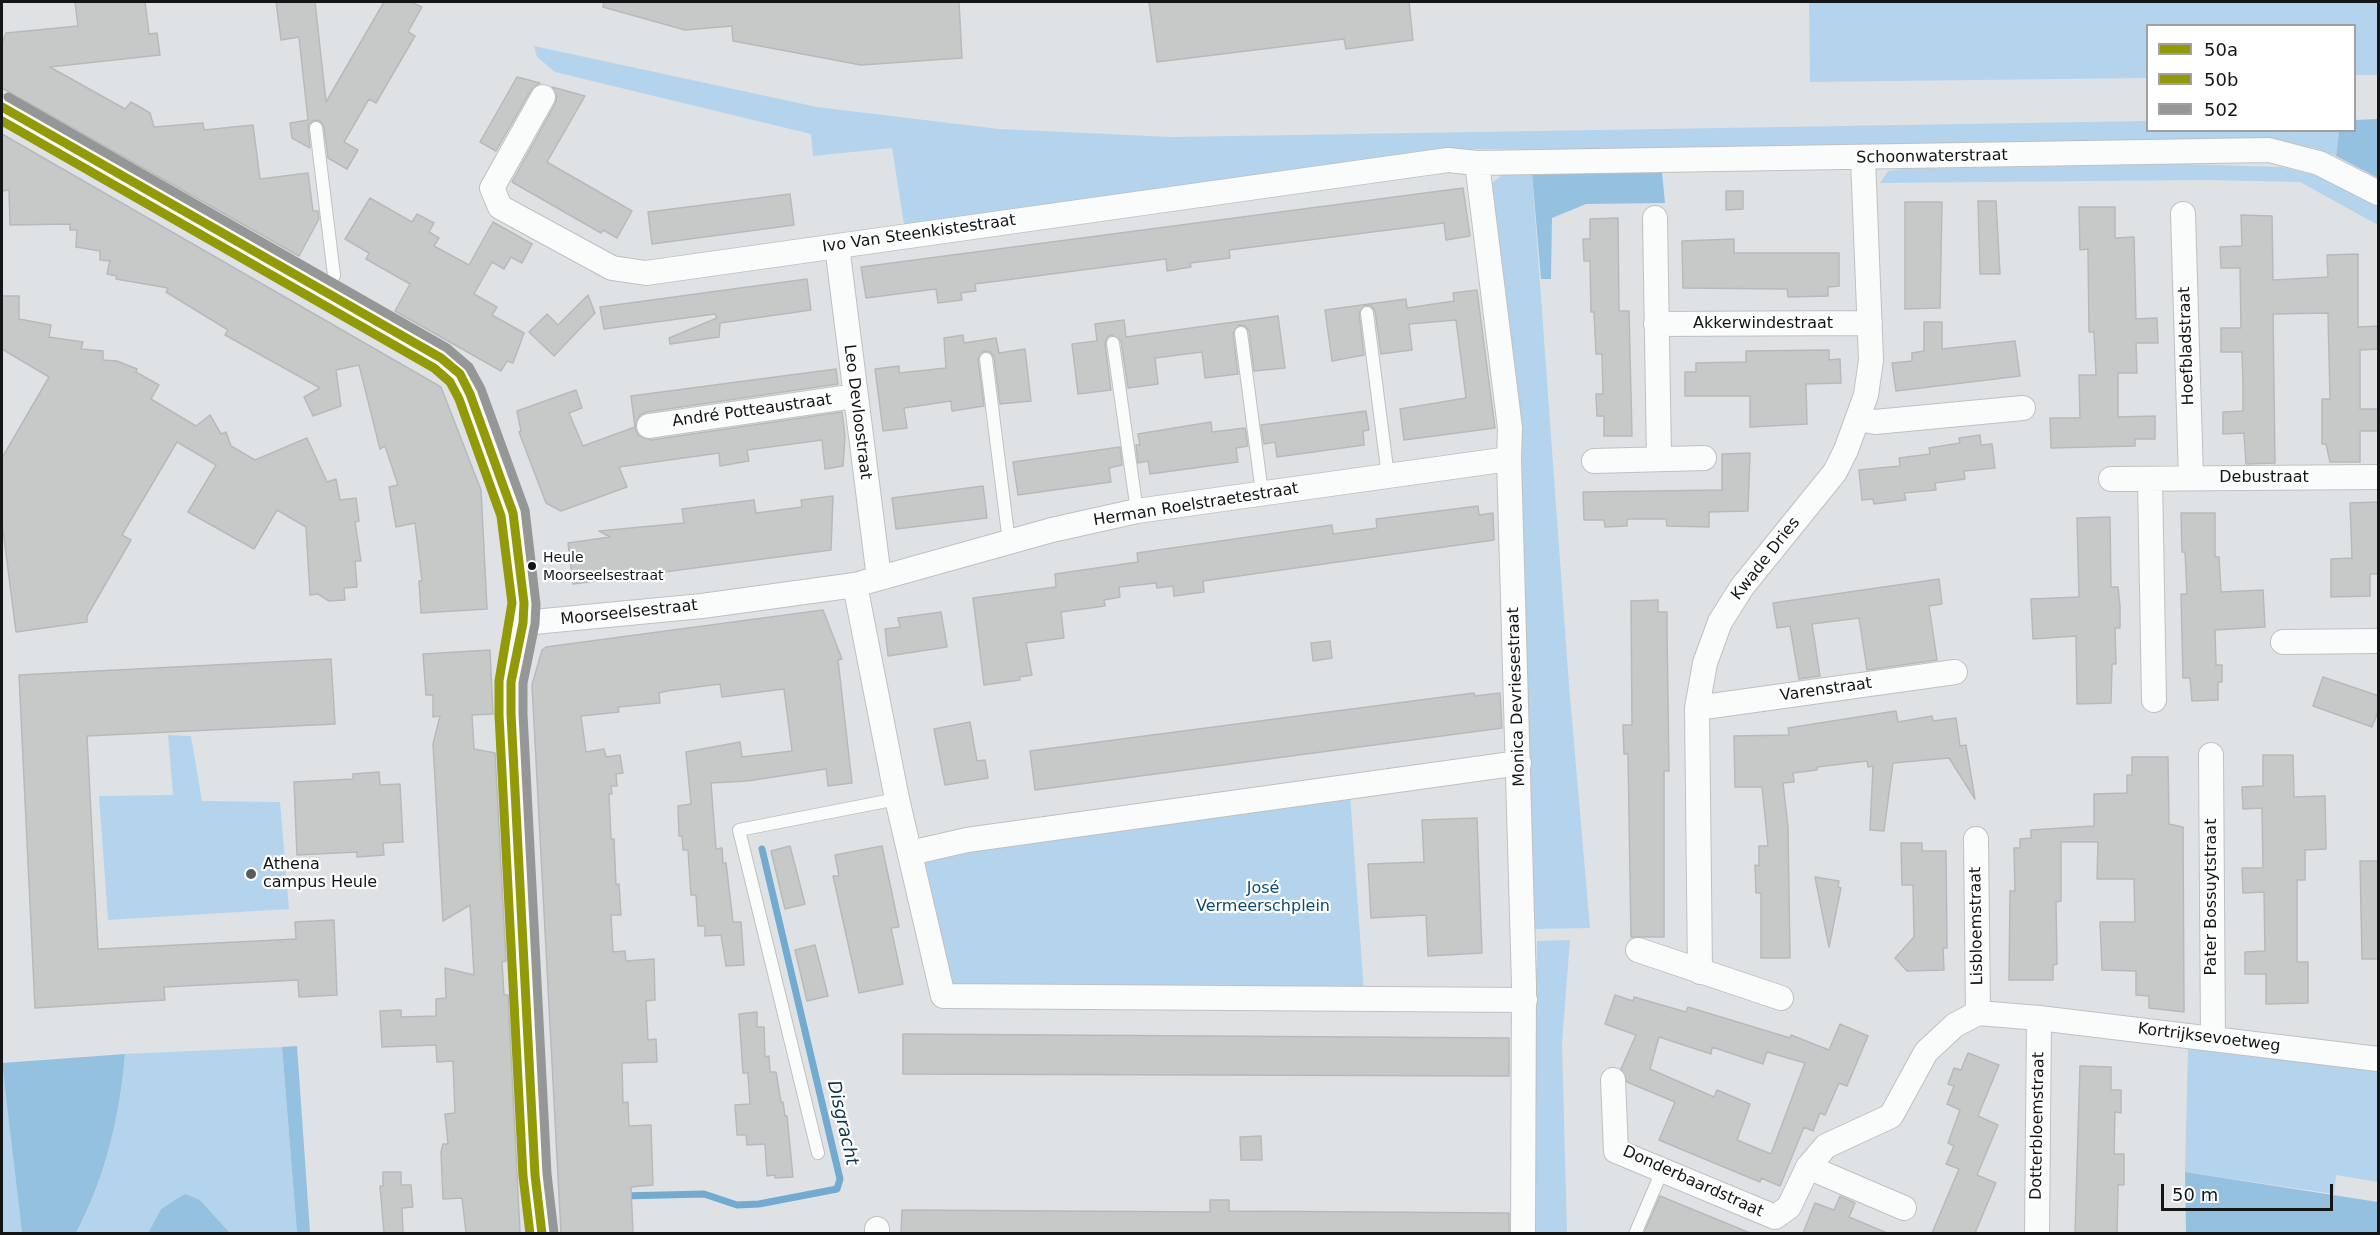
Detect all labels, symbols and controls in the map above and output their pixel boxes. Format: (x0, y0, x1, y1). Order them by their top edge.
legend (2146, 24, 2356, 132)
text: 50a (2204, 39, 2238, 60)
text: 50b (2204, 69, 2238, 90)
text: 502 (2204, 99, 2238, 120)
street label: Schoonwaterstraat (1856, 146, 2008, 168)
street label: Ivo Van Steenkistestraat (821, 211, 1017, 257)
street label: Hoefbladstraat (2175, 286, 2199, 406)
street label: Akkerwindestraat (1693, 314, 1833, 334)
street label: Leo Devloostraat (839, 343, 875, 481)
street label: André Potteaustraat (671, 390, 833, 432)
street label: Debustraat (2219, 468, 2309, 488)
street label: Herman Roelstraetestraat (1092, 479, 1300, 531)
street label: Kwade Dries (1728, 514, 1804, 604)
place label: Heule Moorseelsestraat (543, 550, 663, 582)
marker: Heule Moorseelsestraat (526, 560, 538, 572)
street label: Moorseelsestraat (560, 596, 698, 630)
street label: Monica Devriesestraat (1504, 607, 1530, 787)
street label: Varenstraat (1779, 674, 1873, 706)
street label: Pater Bossuytstraat (2202, 819, 2222, 975)
place label: Athena campus Heule (263, 855, 377, 893)
marker: Athena campus Heule (244, 867, 258, 881)
street label: Lisbloemstraat (1966, 867, 1988, 985)
park label: José Vermeerschplein (1196, 879, 1330, 917)
street label: Kortrijksevoetweg (2137, 1020, 2281, 1056)
street label: Dotterbloemstraat (2027, 1052, 2049, 1200)
water label: Disgracht (822, 1078, 862, 1168)
street label: Donderbaardstraat (1620, 1142, 1766, 1222)
scale bar (2164, 1172, 2336, 1210)
text: 50 m (2172, 1184, 2218, 1205)

